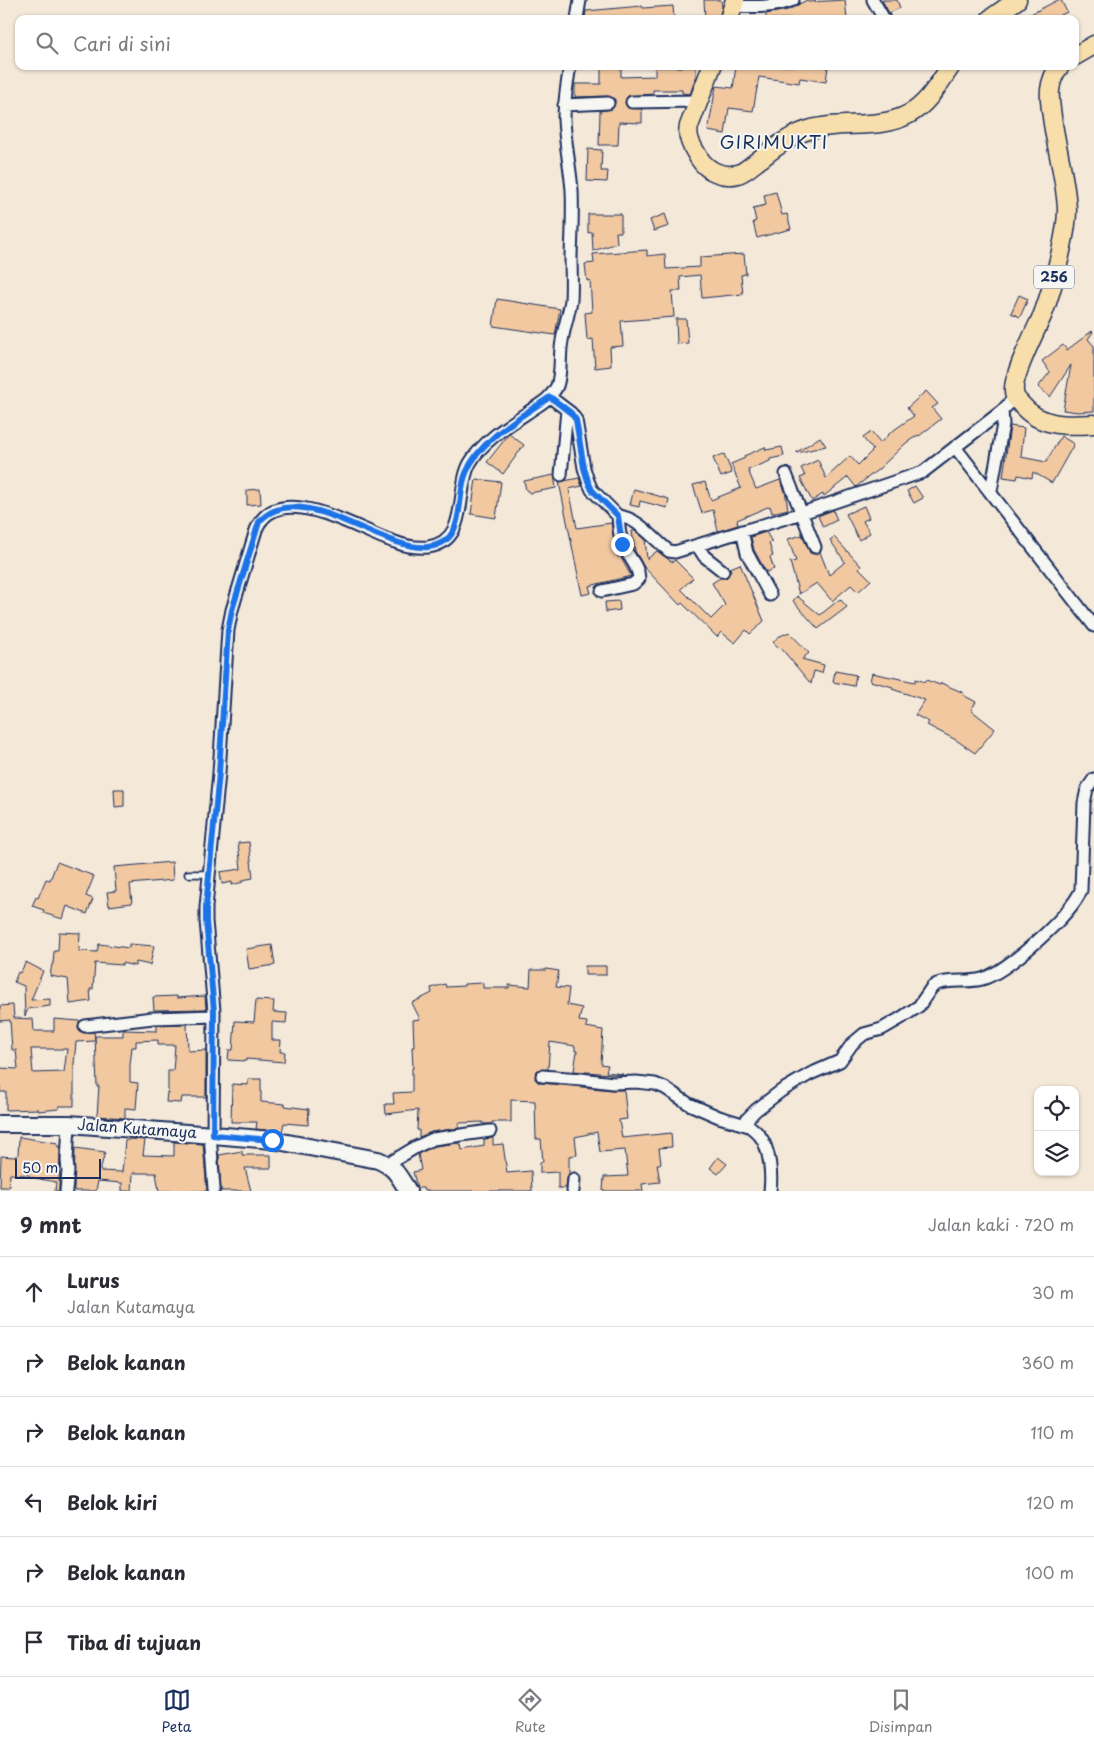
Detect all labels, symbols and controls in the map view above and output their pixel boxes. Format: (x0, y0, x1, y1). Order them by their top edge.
search box (15, 15, 1079, 70)
icon: search (33, 29, 61, 57)
text: Cari di sini (73, 29, 171, 57)
district label: GIRIMUKTI (720, 128, 828, 155)
road number: 256 (1034, 266, 1074, 288)
route end (611, 533, 634, 556)
map controls (1034, 1086, 1079, 1176)
button: locate (1034, 1086, 1079, 1131)
street label: Jalan Kutamaya (77, 1112, 198, 1143)
route start (261, 1129, 284, 1152)
button: layers (1034, 1131, 1079, 1176)
scale bar (15, 1156, 101, 1179)
text: 50 m (22, 1157, 58, 1178)
text: 9 mnt (20, 1208, 82, 1240)
text: Jalan kaki · 720 m (928, 1212, 1074, 1236)
text: Lurus (67, 1266, 120, 1294)
icon: ahead (20, 1278, 48, 1306)
text: 30 m (1032, 1280, 1074, 1304)
text: Jalan Kutamaya (67, 1294, 195, 1318)
icon: right (20, 1348, 48, 1376)
text: Belok kanan (67, 1348, 186, 1376)
text: 360 m (1022, 1350, 1074, 1374)
icon: right (20, 1418, 48, 1446)
text: Belok kanan (67, 1418, 186, 1446)
text: 110 m (1031, 1420, 1074, 1444)
icon: left (20, 1488, 48, 1516)
text: Belok kiri (67, 1488, 157, 1516)
text: 120 m (1027, 1490, 1074, 1514)
icon: right (20, 1558, 48, 1586)
text: Belok kanan (67, 1558, 186, 1586)
text: 100 m (1025, 1560, 1074, 1584)
icon: arrive (20, 1628, 48, 1656)
text: Tiba di tujuan (67, 1628, 201, 1656)
tab: Peta (162, 1686, 192, 1737)
tab: Rute (515, 1686, 546, 1737)
tab: Disimpan (869, 1686, 932, 1737)

